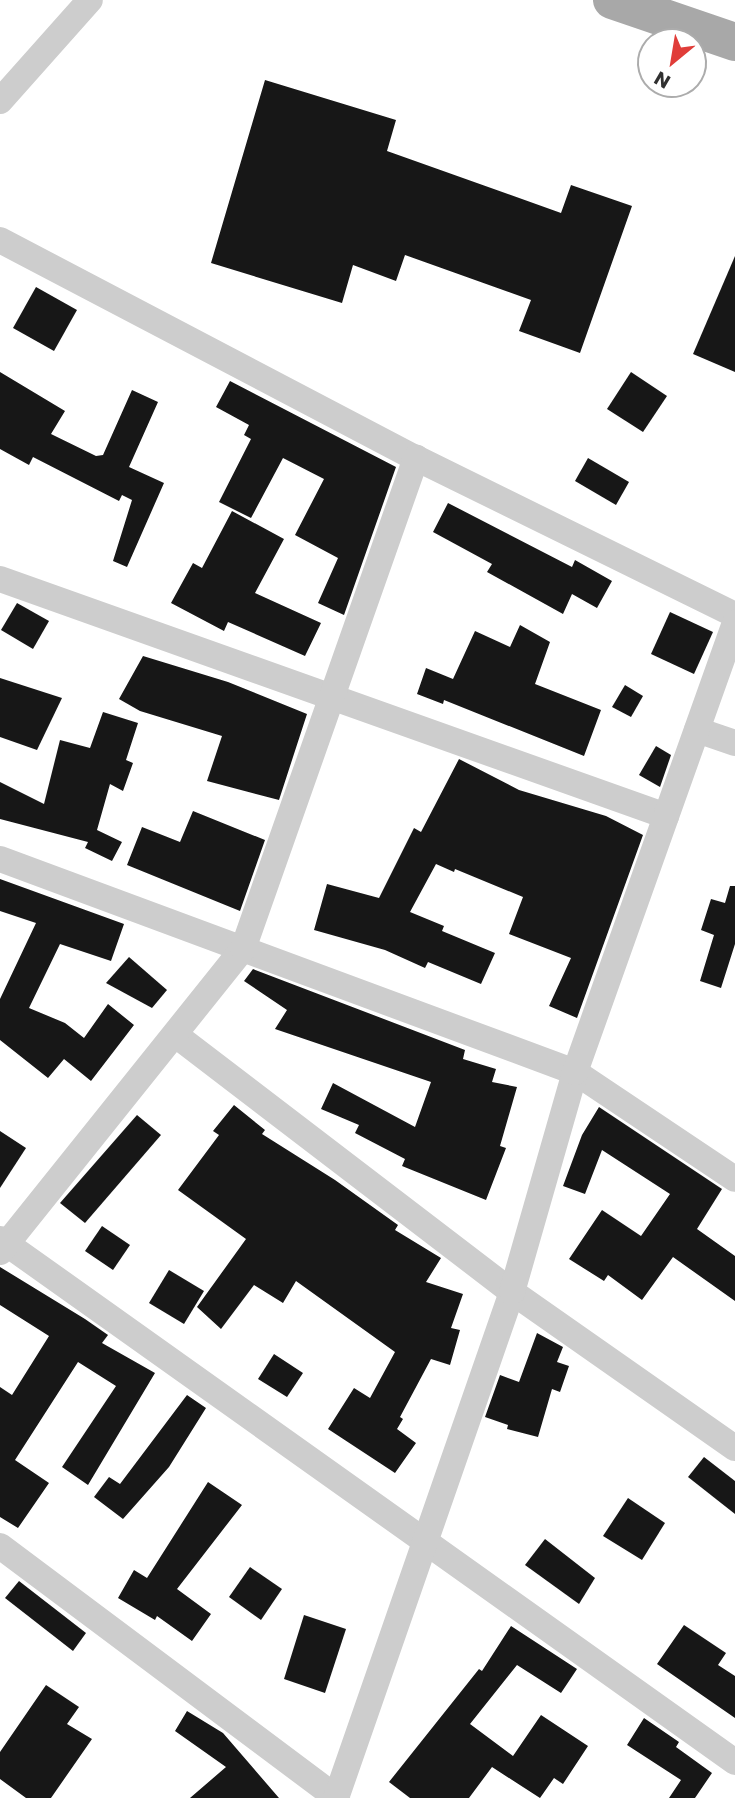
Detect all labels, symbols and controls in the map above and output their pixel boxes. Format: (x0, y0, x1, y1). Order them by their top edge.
north arrow (637, 28, 707, 98)
text: N (649, 65, 675, 95)

